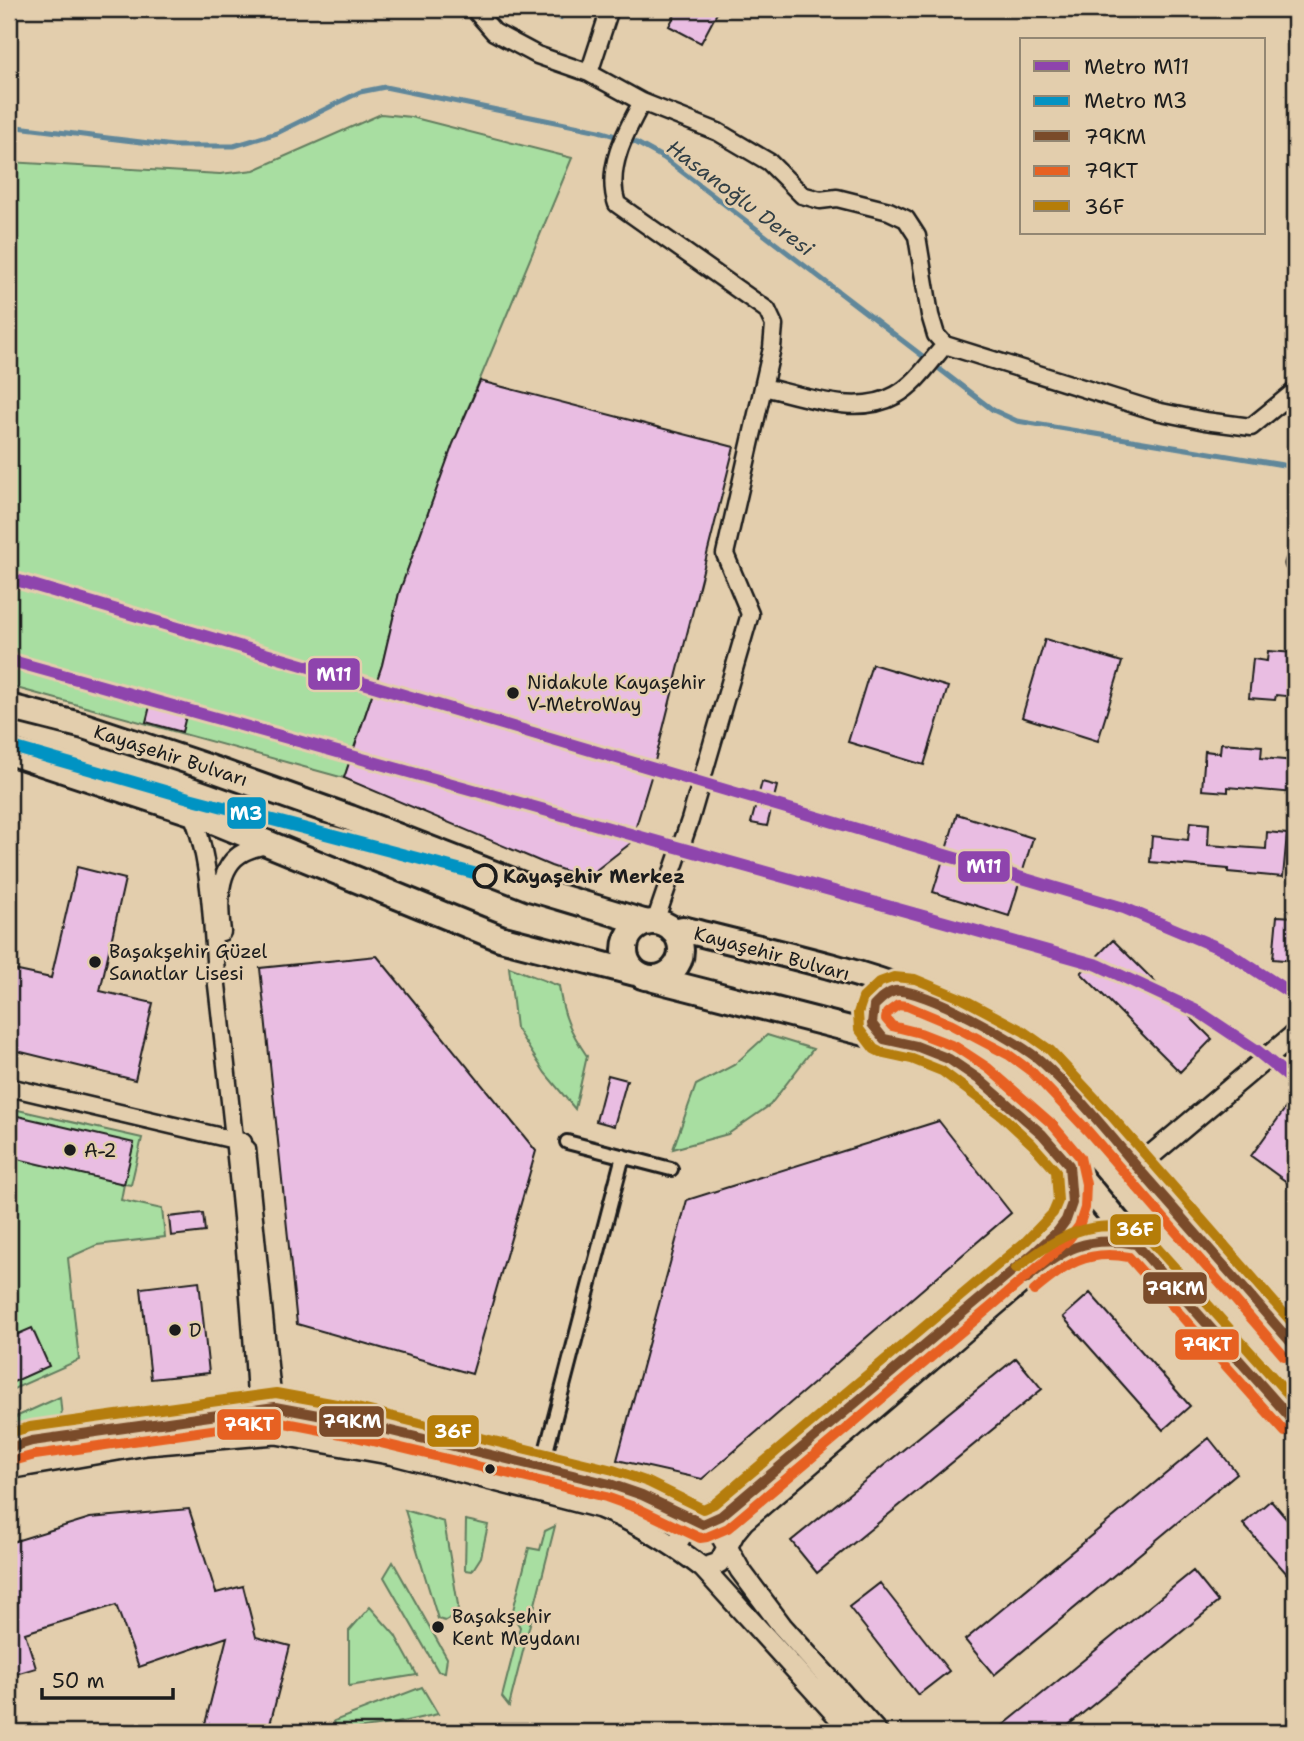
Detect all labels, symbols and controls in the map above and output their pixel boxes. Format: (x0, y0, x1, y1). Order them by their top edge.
legend (1020, 38, 1266, 234)
text: Metro M11 (1084, 53, 1190, 81)
text: Metro M3 (1084, 87, 1187, 115)
text: 79KM (1084, 123, 1146, 151)
water label: Hasanoğlu Deresi (661, 133, 820, 263)
text: 79KT (1084, 157, 1139, 185)
text: 36F (1084, 193, 1125, 221)
line badge: M11 (307, 657, 361, 691)
text: M11 (316, 662, 352, 687)
place label: Nidakule Kayaşehir V-MetroWay (527, 670, 706, 717)
marker: Nidakule Kayaşehir V-MetroWay (505, 685, 521, 701)
street label: Kayaşehir Bulvarı (91, 719, 251, 792)
line badge: M3 (226, 796, 267, 830)
text: M3 (230, 801, 262, 826)
line badge: M11 (957, 850, 1011, 883)
text: M11 (966, 854, 1002, 879)
marker: Kayaşehir Merkez (473, 864, 497, 888)
place label: Kayaşehir Merkez (503, 864, 685, 889)
street label: Kayaşehir Bulvarı (691, 921, 853, 986)
place label: Başakşehir Güzel Sanatlar Lisesi (109, 939, 268, 986)
marker: Başakşehir Güzel Sanatlar Lisesi (87, 954, 103, 970)
place label: A-2 (84, 1138, 117, 1163)
marker: A-2 (62, 1142, 78, 1158)
line badge: 36F (1109, 1213, 1162, 1246)
text: 36F (1116, 1217, 1154, 1242)
line badge: 79KM (1142, 1271, 1208, 1305)
text: 79KM (1146, 1276, 1205, 1301)
place label: D (189, 1318, 202, 1343)
marker: D (167, 1322, 183, 1338)
line badge: 79KT (1174, 1328, 1240, 1361)
text: 79KT (1182, 1332, 1233, 1357)
line badge: 79KM (318, 1405, 385, 1438)
line badge: 79KT (216, 1408, 282, 1441)
text: 79KM (323, 1409, 382, 1434)
text: 79KT (224, 1412, 275, 1437)
line badge: 36F (426, 1414, 480, 1448)
text: 36F (434, 1419, 472, 1444)
unlabelled marker (483, 1462, 497, 1476)
place label: Başakşehir Kent Meydanı (452, 1604, 581, 1651)
marker: Başakşehir Kent Meydanı (430, 1619, 446, 1635)
scale bar (42, 1657, 173, 1701)
text: 50 m (52, 1667, 105, 1695)

